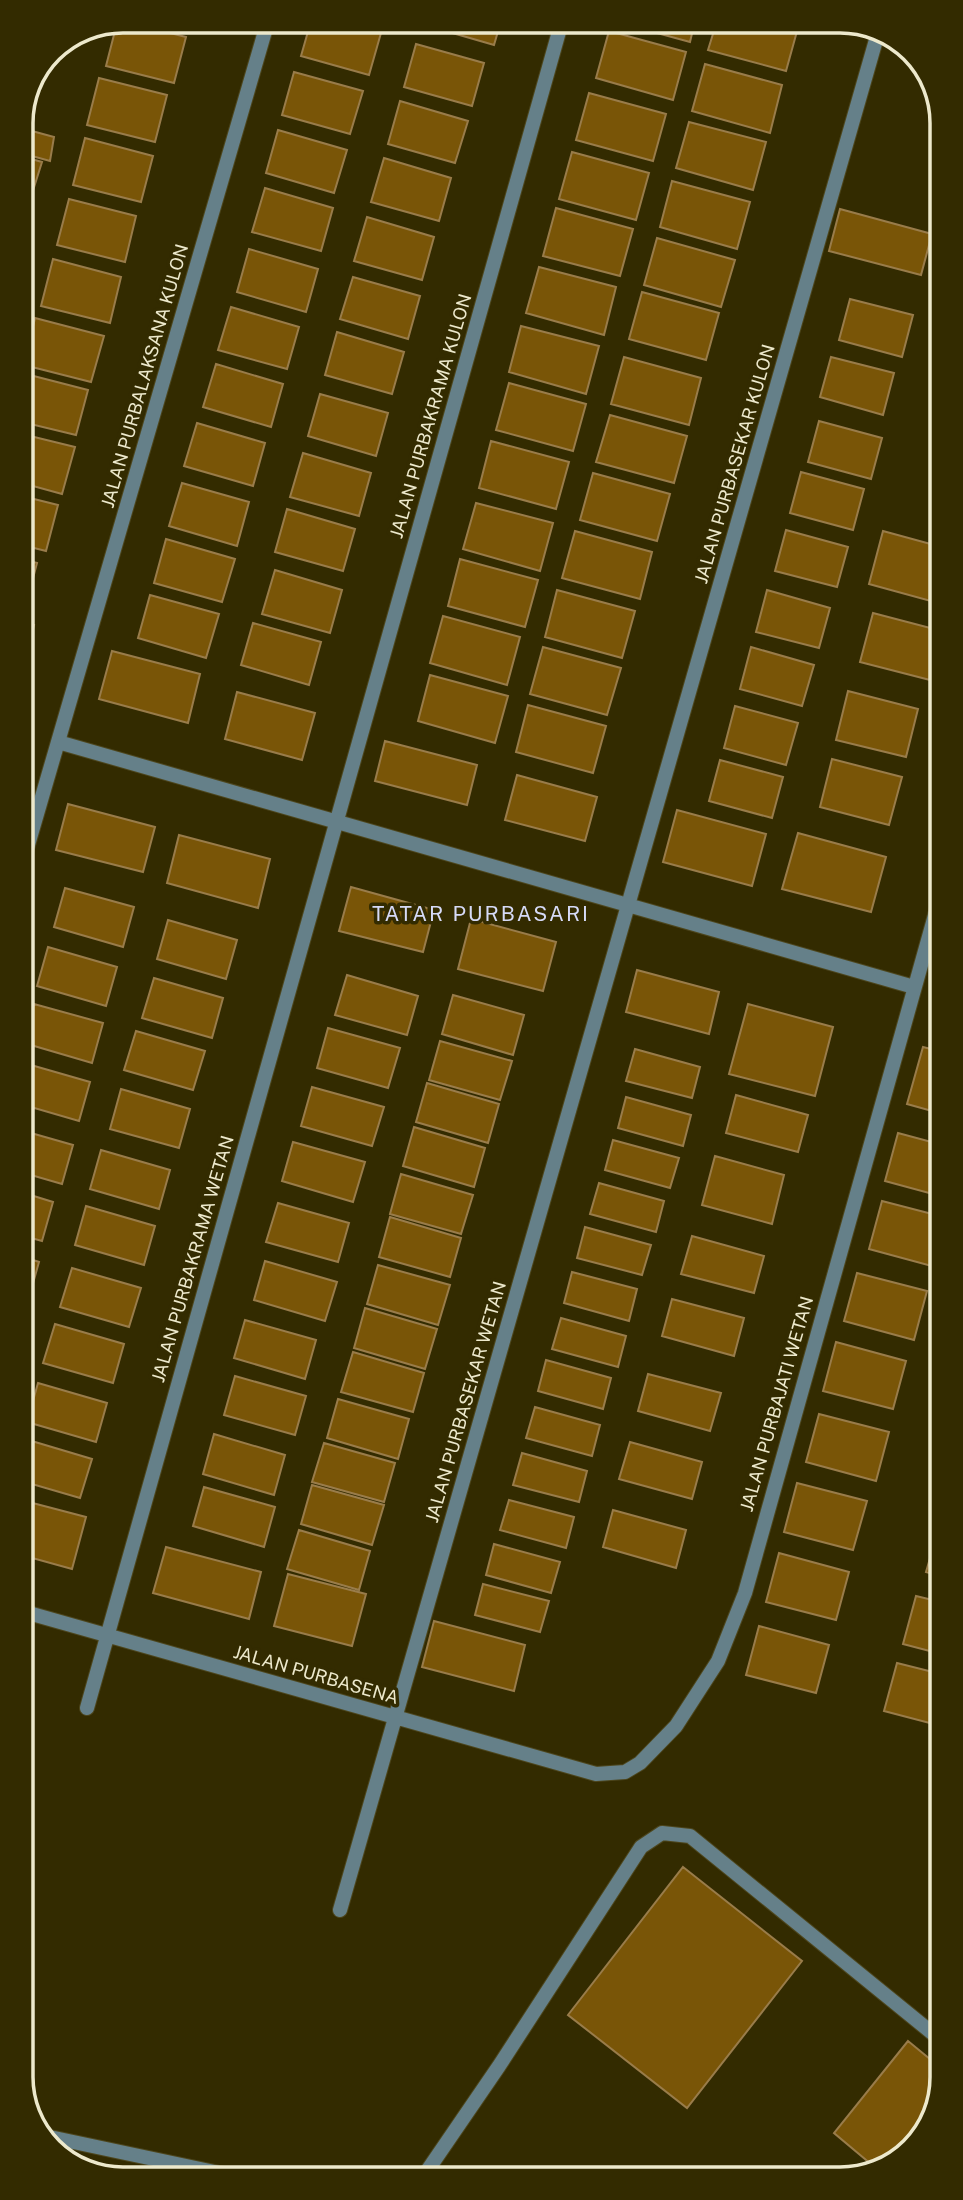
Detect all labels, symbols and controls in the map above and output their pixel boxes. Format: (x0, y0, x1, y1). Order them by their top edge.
street label: JALAN PURBALAKSANA KULON (97, 242, 192, 510)
street label: JALAN PURBAKRAMA KULON (386, 291, 476, 540)
street label: JALAN PURBASEKAR KULON (690, 342, 779, 586)
district label: TATAR PURBASARI (372, 901, 590, 926)
street label: JALAN PURBAKRAMA WETAN (147, 1133, 238, 1385)
street label: JALAN PURBASEKAR WETAN (421, 1279, 510, 1525)
street label: JALAN PURBAJATI WETAN (736, 1294, 817, 1514)
street label: JALAN PURBASENA (231, 1641, 401, 1708)

